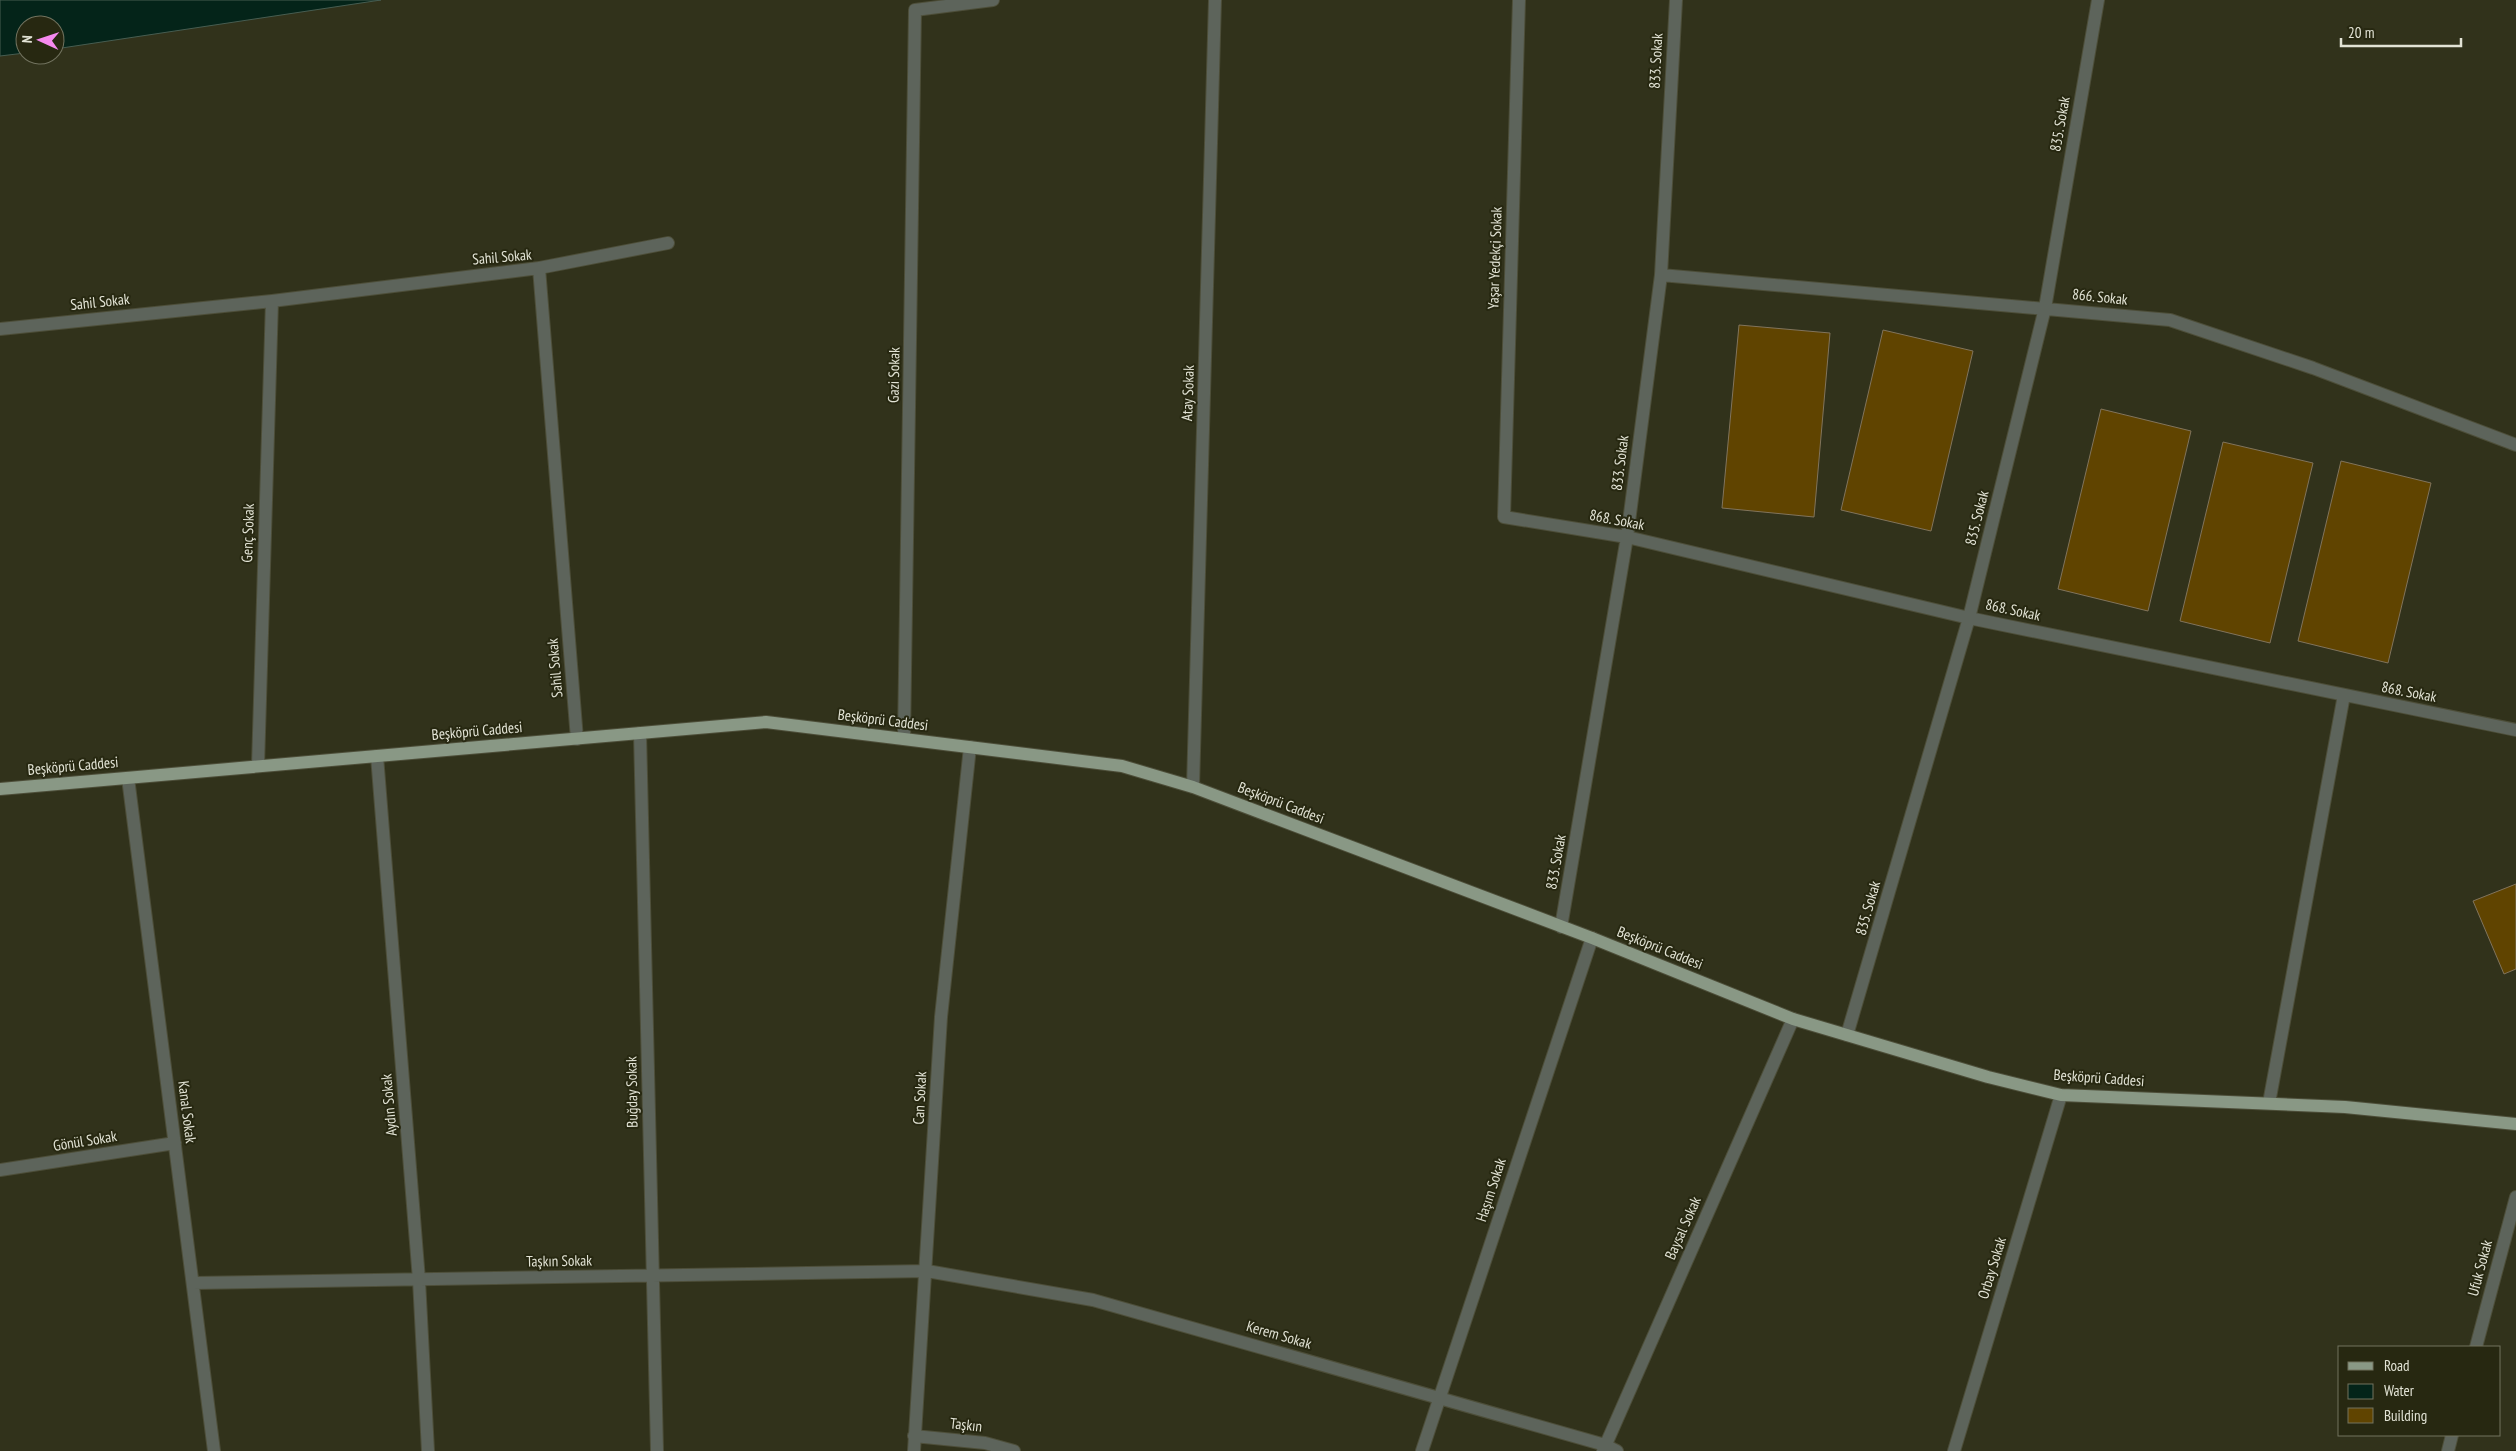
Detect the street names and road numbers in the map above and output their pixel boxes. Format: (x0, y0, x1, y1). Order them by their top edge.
street label: 833. Sokak (1645, 33, 1666, 89)
street label: 835. Sokak (2045, 95, 2074, 153)
street label: Yaşar Yedekçi Sokak (1483, 206, 1506, 310)
street label: Sahil Sokak (471, 244, 533, 269)
street label: 866. Sokak (2071, 284, 2129, 309)
street label: Sahil Sokak (69, 289, 131, 314)
street label: Gazi Sokak (884, 347, 903, 403)
street label: Atay Sokak (1177, 365, 1198, 421)
street label: 833. Sokak (1607, 434, 1632, 492)
street label: 835. Sokak (1961, 488, 1993, 547)
street label: Genç Sokak (237, 503, 258, 563)
street label: 868. Sokak (1588, 505, 1646, 534)
street label: 868. Sokak (1984, 594, 2042, 625)
street label: Sahil Sokak (542, 637, 567, 699)
street label: 868. Sokak (2380, 677, 2438, 706)
street label: Beşköprü Caddesi (837, 705, 929, 734)
street label: Beşköprü Caddesi (431, 717, 523, 744)
street label: Beşköprü Caddesi (27, 752, 119, 779)
street label: Beşköprü Caddesi (1235, 777, 1327, 828)
street label: 833. Sokak (1541, 833, 1570, 891)
street label: 835. Sokak (1851, 878, 1884, 937)
street label: Beşköprü Caddesi (1614, 922, 1706, 973)
street label: Buğday Sokak (621, 1056, 642, 1128)
street label: Beşköprü Caddesi (2053, 1065, 2145, 1090)
street label: Can Sokak (909, 1071, 930, 1125)
street label: Aydın Sokak (376, 1073, 401, 1137)
street label: Kanal Sokak (174, 1080, 201, 1144)
street label: Gönül Sokak (52, 1126, 118, 1155)
street label: Haşım Sokak (1471, 1155, 1510, 1224)
street label: Baysal Sokak (1660, 1193, 1705, 1262)
street label: Orbay Sokak (1973, 1234, 2010, 1301)
street label: Ufuk Sokak (2463, 1238, 2496, 1298)
street label: Taşkın Sokak (526, 1250, 592, 1271)
street label: Kerem Sokak (1244, 1316, 1314, 1353)
street label: Taşkın (949, 1413, 983, 1436)

